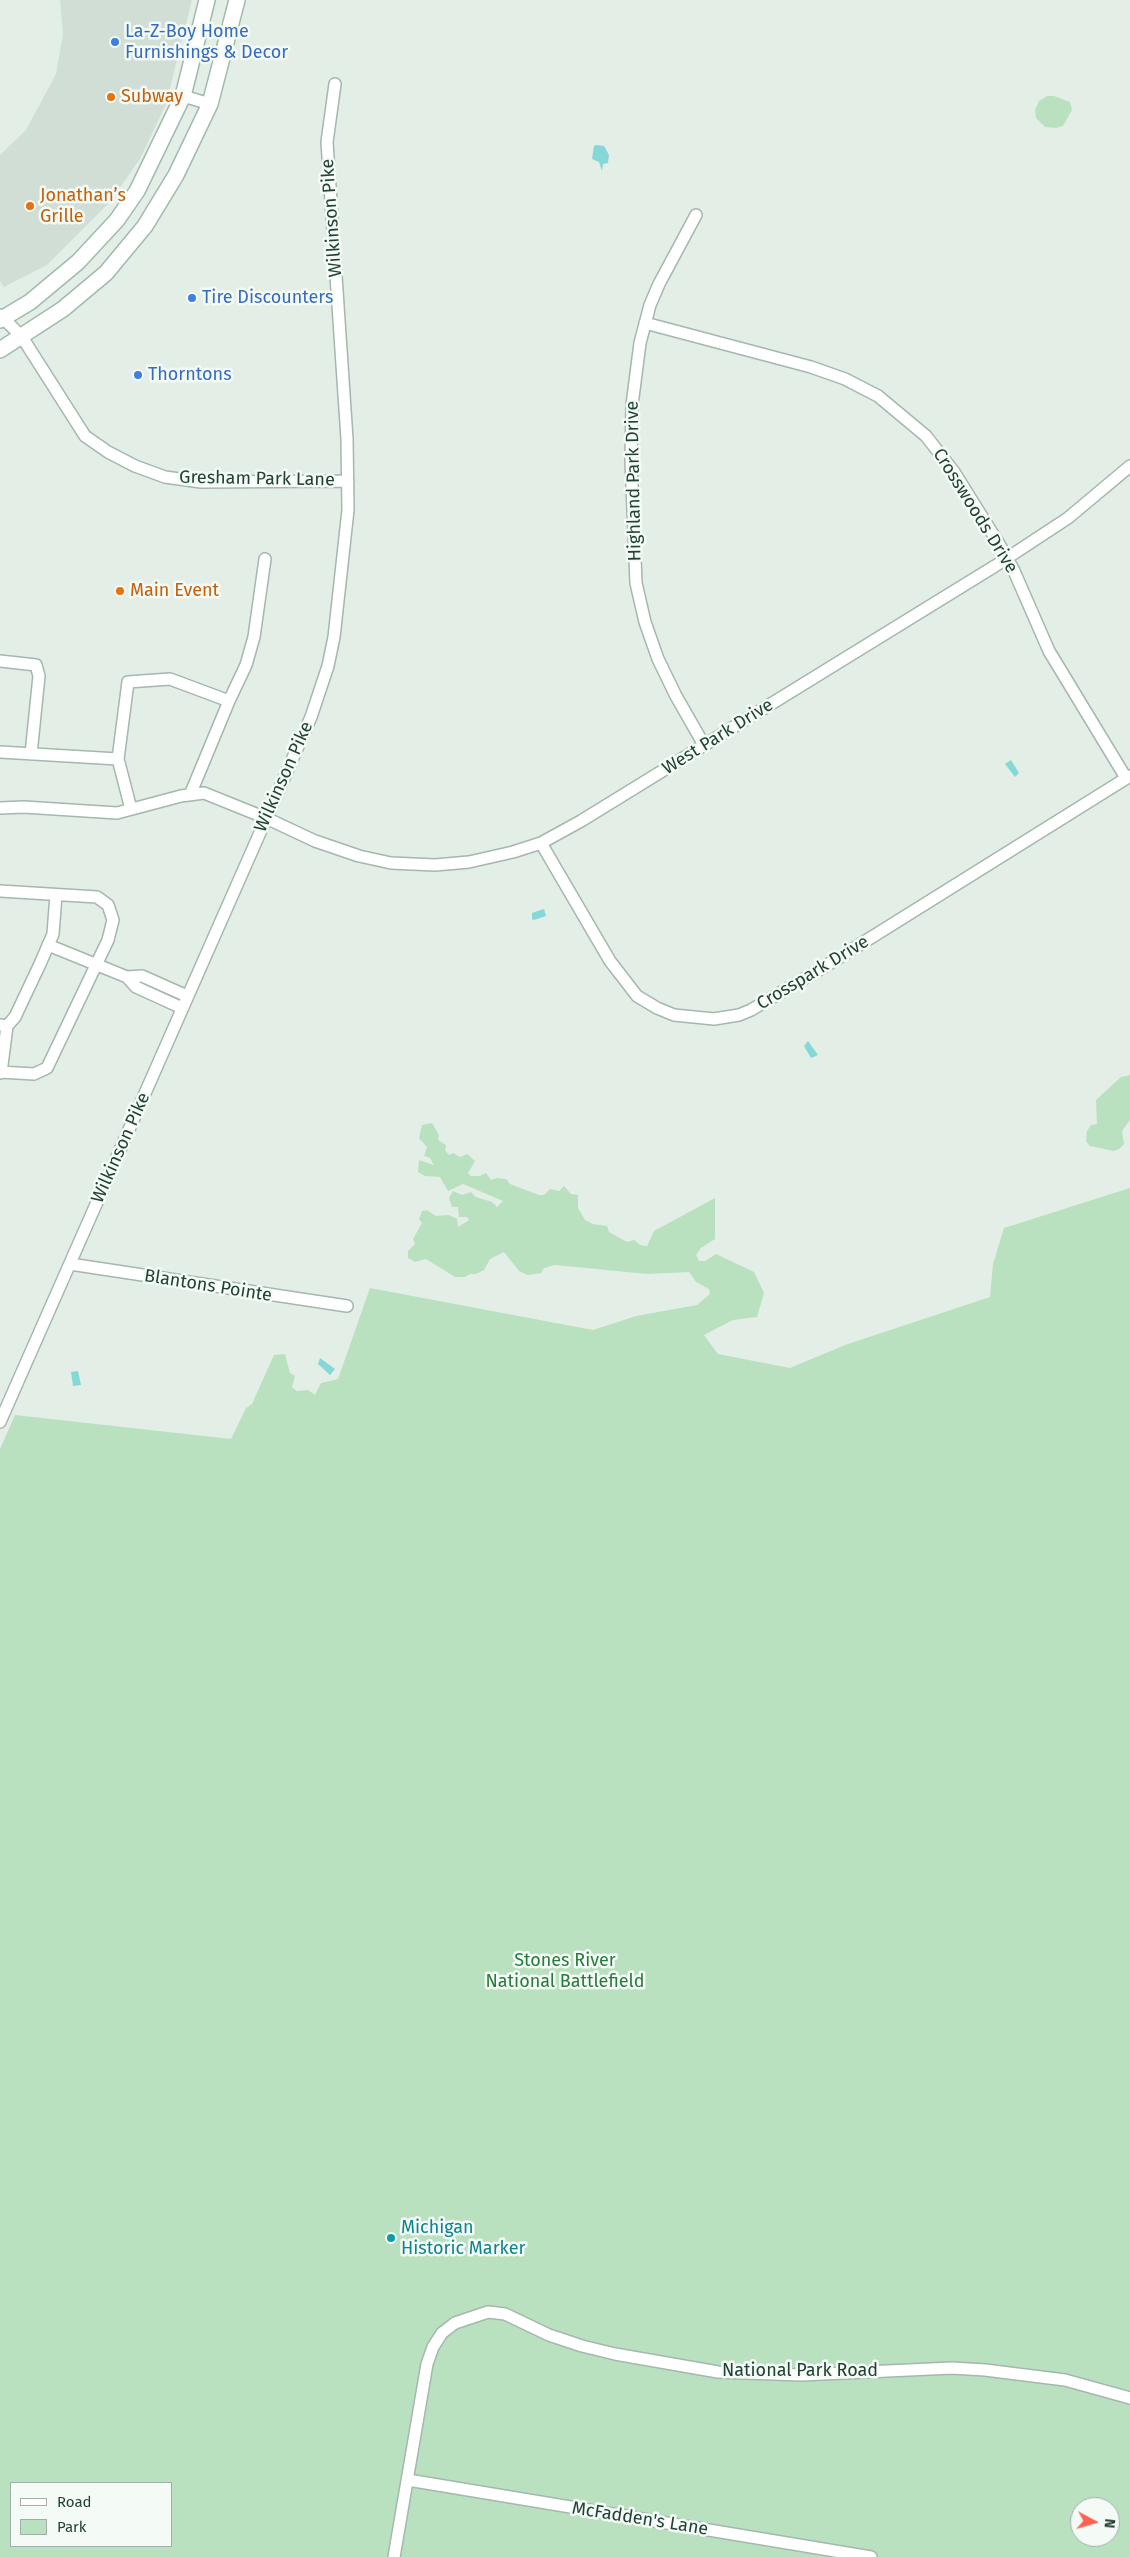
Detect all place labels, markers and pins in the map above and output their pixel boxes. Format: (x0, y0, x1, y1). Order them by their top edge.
place label: La-Z-Boy Home Furnishings & Decor (125, 21, 288, 64)
marker: La-Z-Boy Home Furnishings & Decor (109, 36, 121, 48)
place label: Subway (121, 86, 183, 108)
marker: Subway (105, 91, 117, 103)
place label: Jonathan’s Grille (40, 185, 126, 228)
marker: Jonathan’s Grille (24, 200, 36, 212)
place label: Tire Discounters (202, 287, 333, 309)
marker: Tire Discounters (186, 292, 198, 304)
place label: Thorntons (148, 364, 232, 386)
marker: Thorntons (132, 369, 144, 381)
place label: Main Event (130, 580, 219, 602)
marker: Main Event (114, 585, 126, 597)
place label: Michigan Historic Marker (401, 2217, 525, 2260)
marker: Michigan Historic Marker (385, 2232, 397, 2244)

